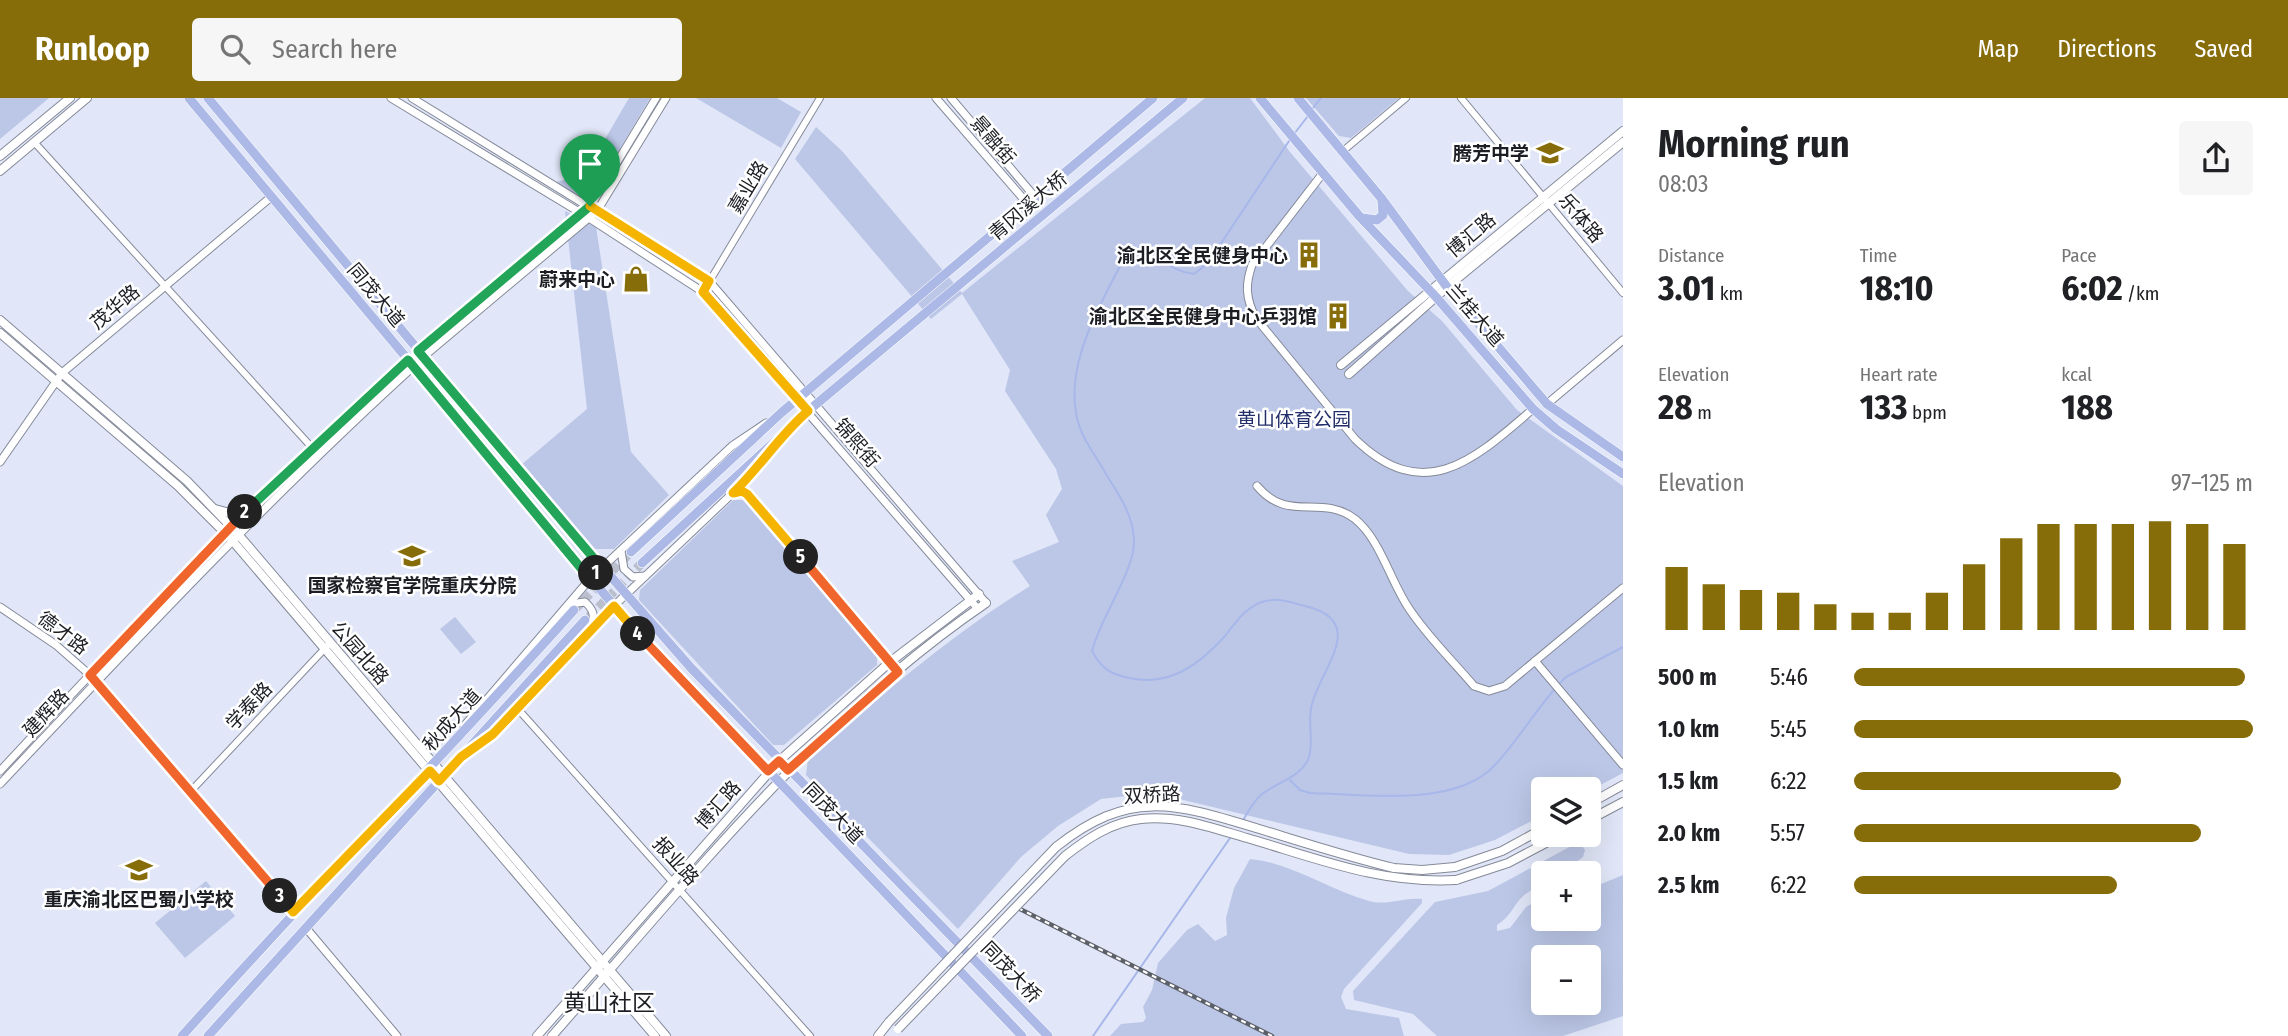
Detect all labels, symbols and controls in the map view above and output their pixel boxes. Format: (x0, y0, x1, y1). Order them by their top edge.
search box (192, 18, 682, 81)
text: Runloop (35, 29, 150, 69)
icon: search (216, 30, 254, 68)
text: Search here (272, 34, 397, 65)
text: Map (1978, 35, 2019, 63)
text: Directions (2057, 35, 2156, 63)
text: Saved (2194, 35, 2253, 63)
street label: 景融街 (966, 111, 1020, 169)
text: Morning run (1658, 121, 1850, 167)
button: share (2179, 121, 2253, 195)
pin (560, 134, 620, 206)
school or university icon: 腾芳中学 (1535, 138, 1565, 168)
place label: 腾芳中学 (1453, 142, 1529, 165)
icon: arrive (571, 145, 609, 183)
street label: 嘉业路 (723, 157, 773, 217)
street label: 青冈溪大桥 (984, 167, 1072, 245)
text: 08:03 (1658, 170, 1709, 198)
street label: 乐体路 (1554, 189, 1608, 247)
street label: 博汇路 (1442, 208, 1500, 262)
building icon: 渝北区全民健身中心 (1294, 240, 1324, 270)
place label: 渝北区全民健身中心 (1117, 244, 1288, 267)
text: Distance (1658, 244, 1725, 267)
text: Time (1860, 244, 1897, 267)
text: Pace (2061, 244, 2097, 267)
street label: 同茂大道 (343, 258, 409, 332)
shop icon: 蔚来中心 (621, 264, 651, 294)
text: 3.01 (1658, 267, 1715, 309)
text: 18:10 (1860, 267, 1934, 309)
text: 6:02 (2061, 267, 2123, 309)
place label: 蔚来中心 (539, 268, 615, 291)
street label: 兰桂大道 (1441, 279, 1509, 351)
street label: 茂华路 (86, 280, 144, 334)
text: km (1715, 282, 1743, 305)
text: /km (2123, 282, 2159, 305)
building icon: 渝北区全民健身中心乒羽馆 (1323, 301, 1353, 331)
place label: 渝北区全民健身中心乒羽馆 (1089, 305, 1317, 328)
text: Elevation (1658, 363, 1730, 386)
text: Heart rate (1860, 363, 1938, 386)
text: kcal (2061, 363, 2092, 386)
text: 28 (1658, 386, 1693, 428)
text: 133 (1860, 386, 1908, 428)
text: 188 (2061, 386, 2113, 428)
text: m (1693, 401, 1712, 424)
text: bpm (1908, 401, 1947, 424)
park label: 黄山体育公园 (1237, 408, 1351, 431)
street label: 锦熙街 (830, 414, 884, 472)
text: Elevation (1658, 469, 1745, 497)
text: 97–125 m (2171, 469, 2253, 497)
pin: 2 (228, 494, 262, 530)
text: 2 (240, 500, 249, 523)
pin: 5 (784, 540, 818, 574)
school or university icon: 国家检察官学院重庆分院 (397, 541, 427, 571)
text: 5 (796, 545, 805, 568)
pin: 1 (578, 556, 614, 590)
text: 1 (591, 561, 600, 584)
place label: 国家检察官学院重庆分院 (307, 574, 517, 597)
street label: 德才路 (33, 607, 93, 659)
pin: 4 (620, 616, 656, 652)
street label: 公园北路 (326, 617, 394, 689)
text: 4 (633, 622, 642, 645)
text: 500 m (1658, 663, 1717, 691)
text: 5:46 (1770, 663, 1808, 691)
street label: 学泰路 (221, 677, 277, 735)
street label: 建辉路 (18, 684, 74, 742)
street label: 秋成大道 (418, 684, 486, 756)
text: 1.0 km (1658, 715, 1719, 743)
text: 5:45 (1770, 715, 1807, 743)
text: 1.5 km (1658, 767, 1719, 795)
text: 6:22 (1770, 767, 1807, 795)
street label: 博汇路 (691, 776, 745, 834)
map controls (1531, 777, 1601, 1015)
button: layers (1531, 777, 1601, 847)
street label: 同茂大道 (798, 778, 868, 848)
street label: 双桥路 (1123, 782, 1181, 808)
text: 2.0 km (1658, 819, 1720, 847)
text: 5:57 (1770, 819, 1805, 847)
street label: 报业路 (648, 832, 704, 890)
school or university icon: 重庆渝北区巴蜀小学校 (124, 855, 154, 885)
button: + (1531, 861, 1601, 931)
text: 2.5 km (1658, 871, 1719, 899)
text: 6:22 (1770, 871, 1807, 899)
pin: 3 (262, 878, 298, 914)
text: 3 (275, 884, 284, 907)
place label: 重庆渝北区巴蜀小学校 (44, 888, 234, 911)
street label: 同茂大桥 (976, 937, 1046, 1007)
button: − (1531, 945, 1601, 1015)
district label: 黄山社区 (563, 989, 655, 1017)

